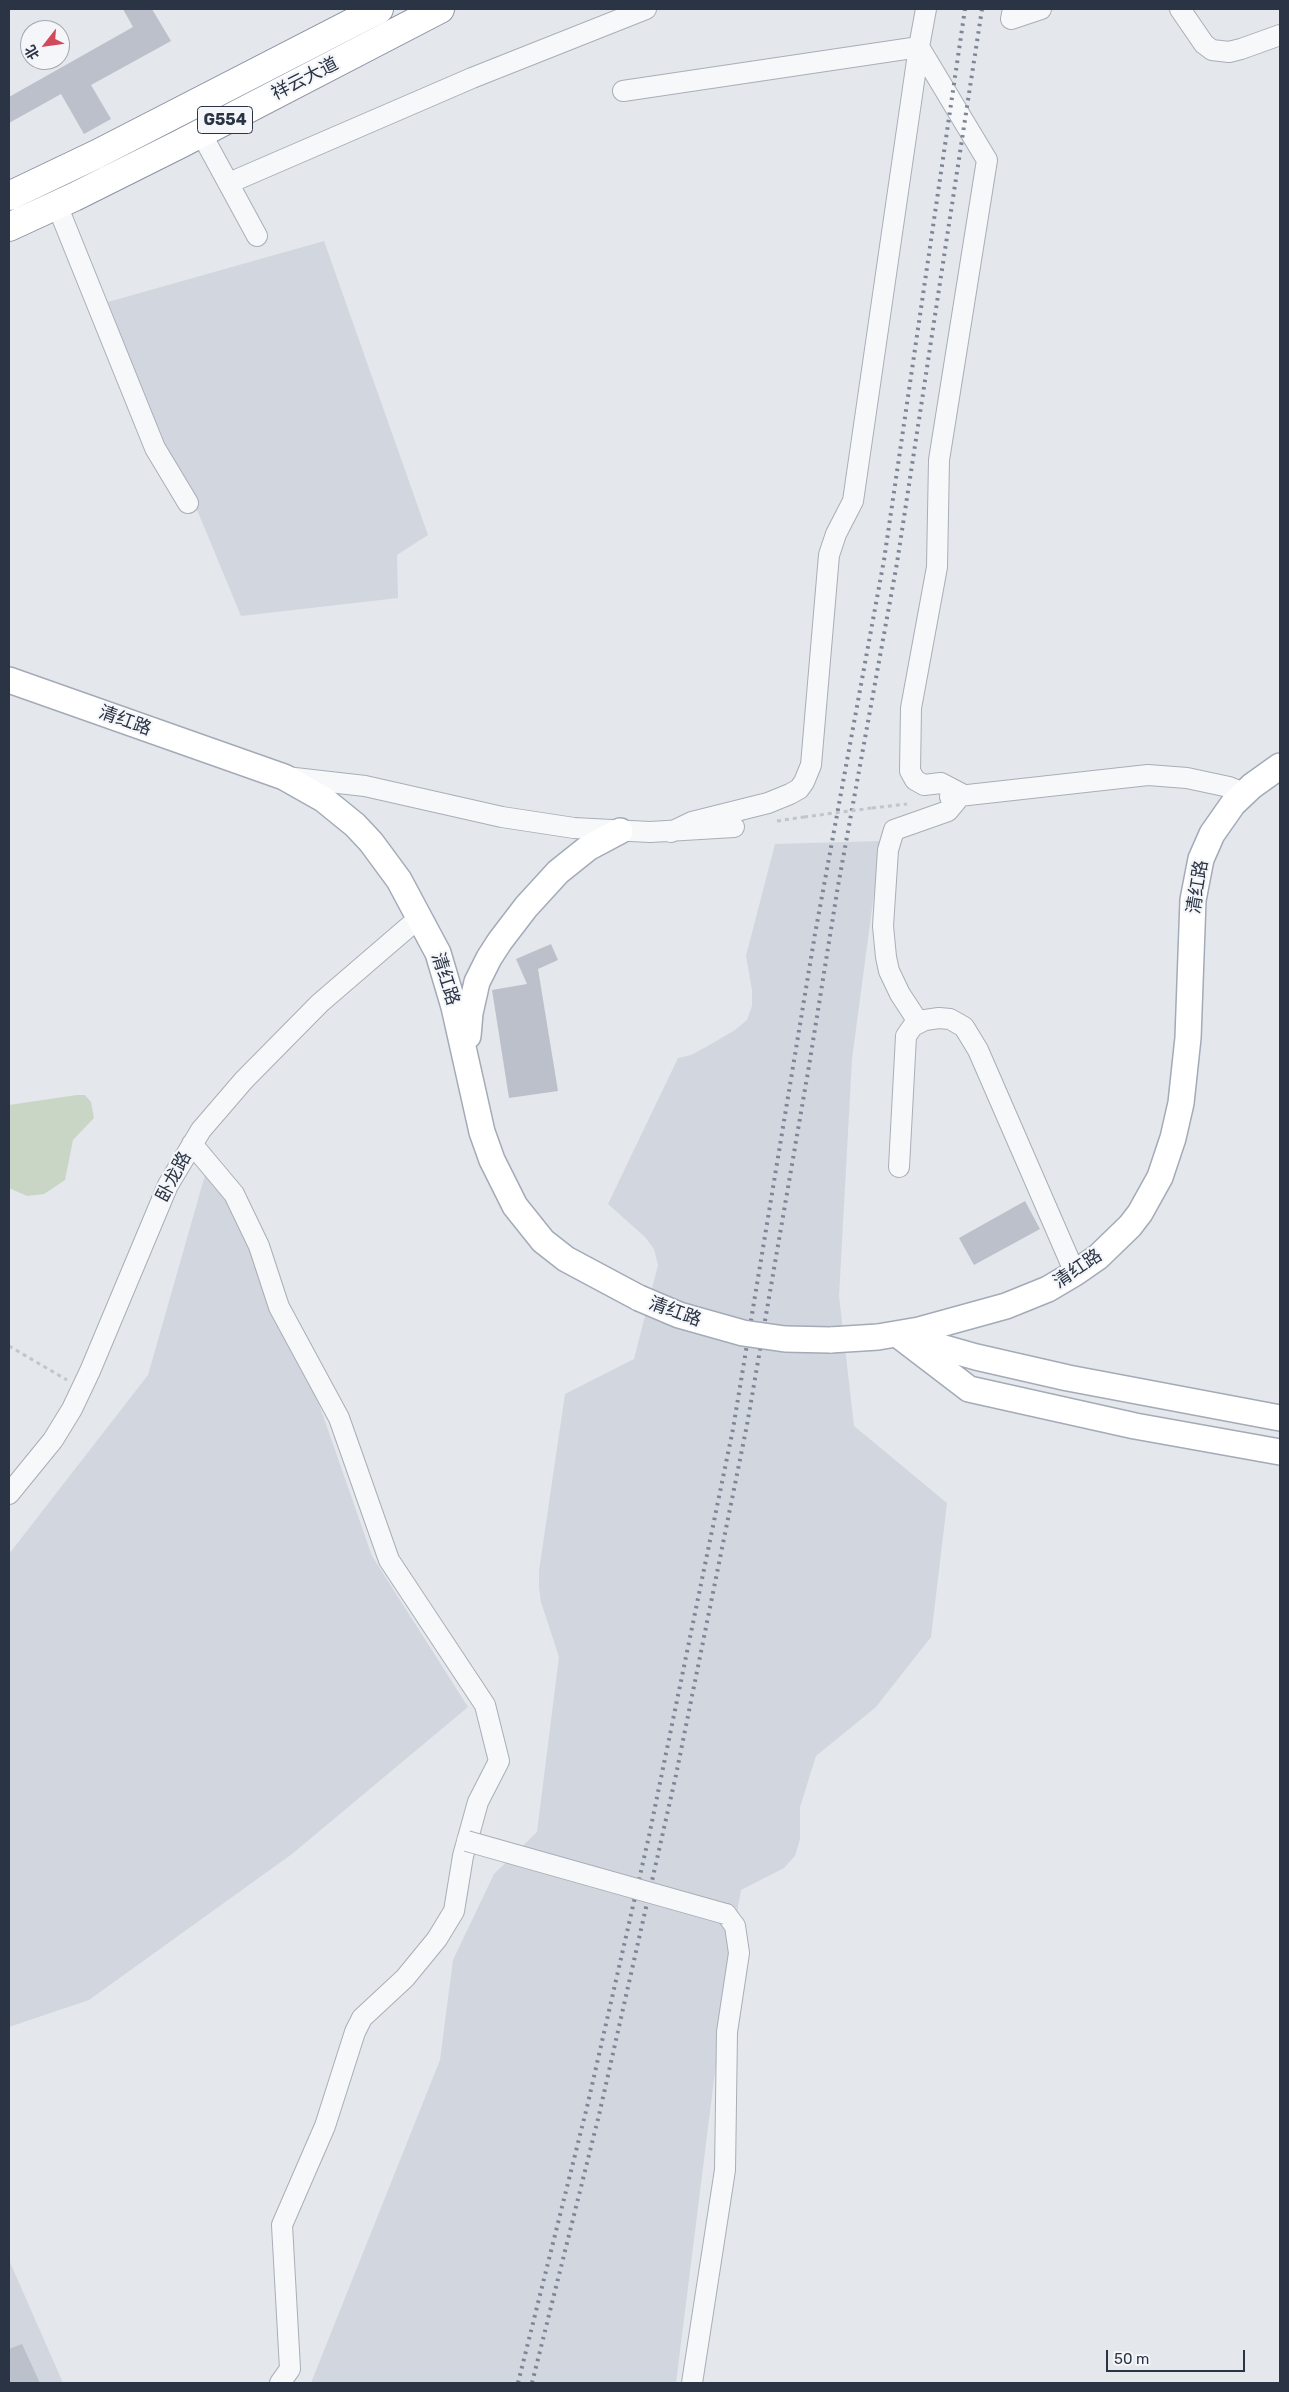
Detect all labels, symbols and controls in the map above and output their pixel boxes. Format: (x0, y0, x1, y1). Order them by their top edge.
north arrow (20, 20, 70, 70)
text: 北 (22, 42, 43, 63)
street label: 祥云大道 (268, 53, 342, 105)
road number: G554 (198, 106, 252, 134)
street label: 清红路 (96, 702, 154, 740)
street label: 清红路 (1183, 859, 1213, 915)
street label: 清红路 (426, 950, 464, 1008)
street label: 卧龙路 (152, 1148, 196, 1206)
street label: 清红路 (1050, 1245, 1106, 1293)
street label: 清红路 (646, 1293, 704, 1331)
scale bar (1109, 2340, 1248, 2372)
text: 50 m (1114, 2350, 1149, 2368)

